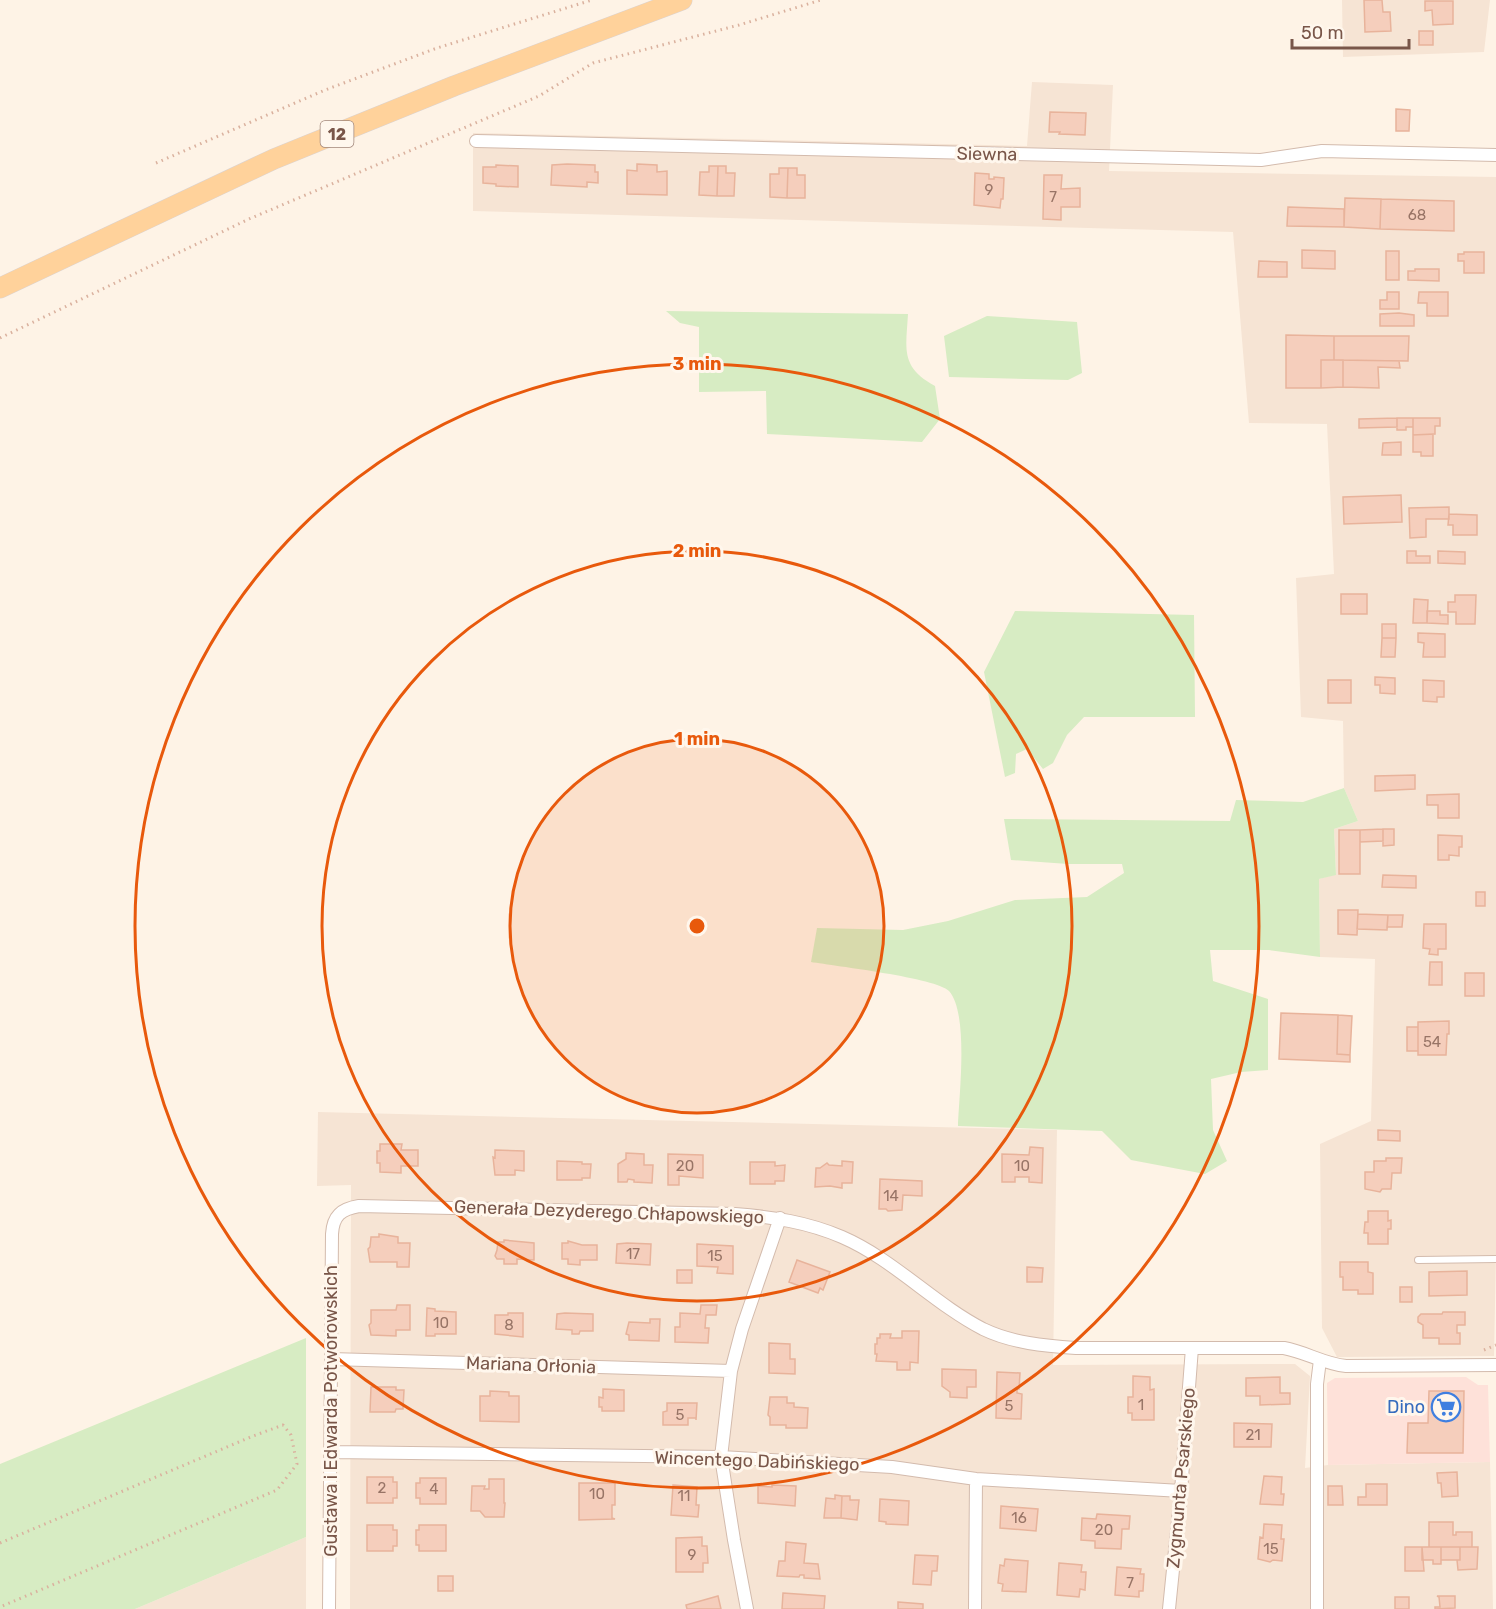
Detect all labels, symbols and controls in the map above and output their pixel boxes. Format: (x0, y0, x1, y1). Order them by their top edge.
scale bar (1292, 12, 1409, 50)
text: 50 m (1301, 22, 1344, 44)
road number: 12 (320, 121, 354, 147)
street label: Siewna (956, 142, 1018, 166)
house number: 9 (985, 181, 994, 199)
house number: 7 (1049, 188, 1057, 206)
house number: 68 (1408, 206, 1426, 224)
text: 3 min (673, 353, 721, 375)
text: 2 min (673, 540, 721, 562)
text: 1 min (674, 728, 720, 750)
centre of rings (687, 916, 707, 936)
house number: 54 (1423, 1033, 1441, 1051)
house number: 20 (676, 1157, 694, 1175)
house number: 10 (1014, 1157, 1030, 1175)
house number: 14 (883, 1187, 899, 1205)
street label: Generała Dezyderego Chłapowskiego (454, 1196, 764, 1228)
house number: 17 (626, 1245, 640, 1263)
house number: 15 (707, 1247, 723, 1265)
street label: Gustawa i Edwarda Potworowskich (320, 1265, 342, 1557)
house number: 10 (433, 1314, 449, 1332)
house number: 8 (504, 1316, 514, 1334)
street label: Mariana Orłonia (466, 1352, 596, 1378)
street label: Zygmunta Psarskiego (1162, 1387, 1200, 1569)
supermarket icon: Dino (1430, 1391, 1462, 1423)
house number: 1 (1138, 1396, 1144, 1414)
place label: Dino (1387, 1396, 1425, 1418)
house number: 5 (1005, 1397, 1014, 1415)
house number: 5 (676, 1406, 685, 1424)
house number: 21 (1245, 1426, 1261, 1444)
street label: Wincentego Dabińskiego (654, 1446, 860, 1476)
house number: 2 (378, 1479, 387, 1497)
house number: 4 (429, 1480, 439, 1498)
house number: 10 (589, 1485, 605, 1503)
house number: 11 (678, 1487, 690, 1505)
house number: 16 (1011, 1509, 1027, 1527)
house number: 20 (1095, 1521, 1113, 1539)
house number: 15 (1263, 1540, 1279, 1558)
house number: 9 (688, 1546, 697, 1564)
house number: 7 (1126, 1574, 1134, 1592)

